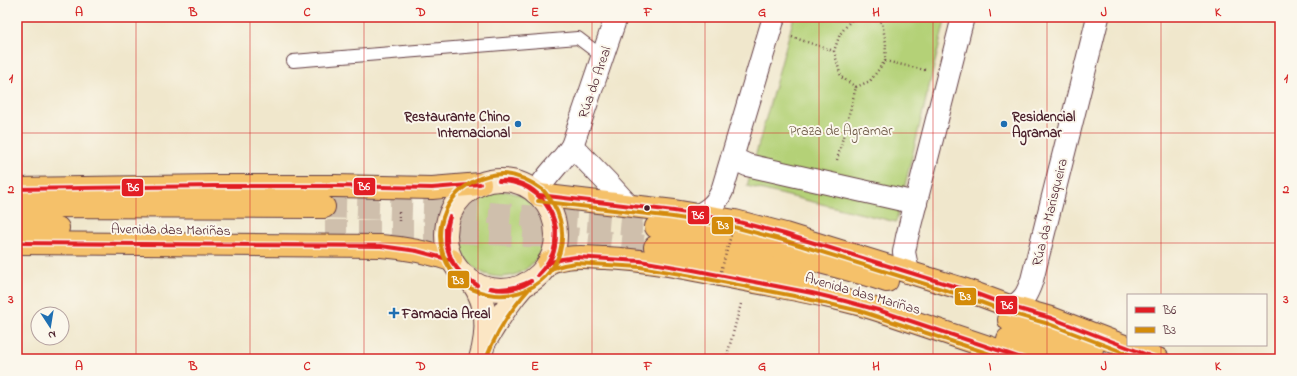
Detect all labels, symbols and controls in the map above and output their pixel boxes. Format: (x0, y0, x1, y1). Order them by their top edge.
text: A (75, 3, 83, 22)
text: B (188, 3, 198, 22)
text: C (303, 3, 311, 22)
text: D (415, 3, 426, 22)
text: E (531, 3, 539, 22)
text: F (643, 3, 653, 22)
text: G (758, 3, 766, 22)
text: H (872, 3, 880, 22)
text: I (988, 3, 992, 22)
text: J (1101, 3, 1107, 22)
text: K (1215, 3, 1222, 22)
street label: Rúa do Areal (573, 44, 617, 121)
text: 1 (9, 69, 14, 88)
text: 1 (1284, 69, 1289, 88)
place label: Restaurante Chino Internacional (403, 107, 511, 144)
place label: Residencial Agramar (1011, 107, 1076, 146)
marker: Restaurante Chino Internacional (513, 119, 523, 129)
marker: Residencial Agramar (999, 119, 1009, 129)
park label: Praza de Agramar (789, 121, 893, 143)
street label: Rúa da Marisqueira (1027, 156, 1074, 268)
line badge: B6 (353, 177, 376, 196)
line badge: B6 (121, 178, 144, 197)
text: B6 (357, 179, 370, 195)
text: 2 (7, 180, 15, 199)
text: B6 (126, 180, 139, 196)
text: 2 (1282, 180, 1290, 199)
unlabelled marker (642, 203, 652, 213)
line badge: B6 (687, 205, 710, 225)
text: B6 (691, 208, 704, 224)
line badge: B3 (711, 216, 734, 235)
text: B3 (716, 218, 729, 234)
street label: Avenida das Mariñas (111, 219, 231, 242)
street label: Avenida das Mariñas (802, 268, 923, 321)
line badge: B3 (447, 270, 470, 289)
text: B3 (451, 273, 464, 289)
line badge: B3 (954, 287, 977, 306)
text: B3 (958, 289, 971, 305)
text: 3 (7, 290, 14, 309)
text: 3 (1282, 290, 1289, 309)
legend (1127, 294, 1267, 346)
line badge: B6 (995, 295, 1018, 315)
text: B6 (1000, 298, 1013, 314)
text: B6 (1162, 302, 1177, 320)
place label: Farmacia Areal (401, 304, 491, 325)
north arrow (30, 306, 70, 346)
marker: Farmacia Areal (389, 308, 399, 318)
text: B3 (1162, 322, 1176, 340)
text: N (47, 326, 57, 343)
text: A (75, 357, 83, 376)
text: B (188, 357, 198, 376)
text: C (303, 357, 311, 376)
text: D (415, 357, 426, 376)
text: E (531, 357, 539, 376)
text: F (643, 357, 653, 376)
text: G (758, 357, 766, 376)
text: H (872, 357, 880, 376)
text: I (988, 357, 992, 376)
text: J (1101, 357, 1107, 376)
text: K (1215, 357, 1222, 376)

